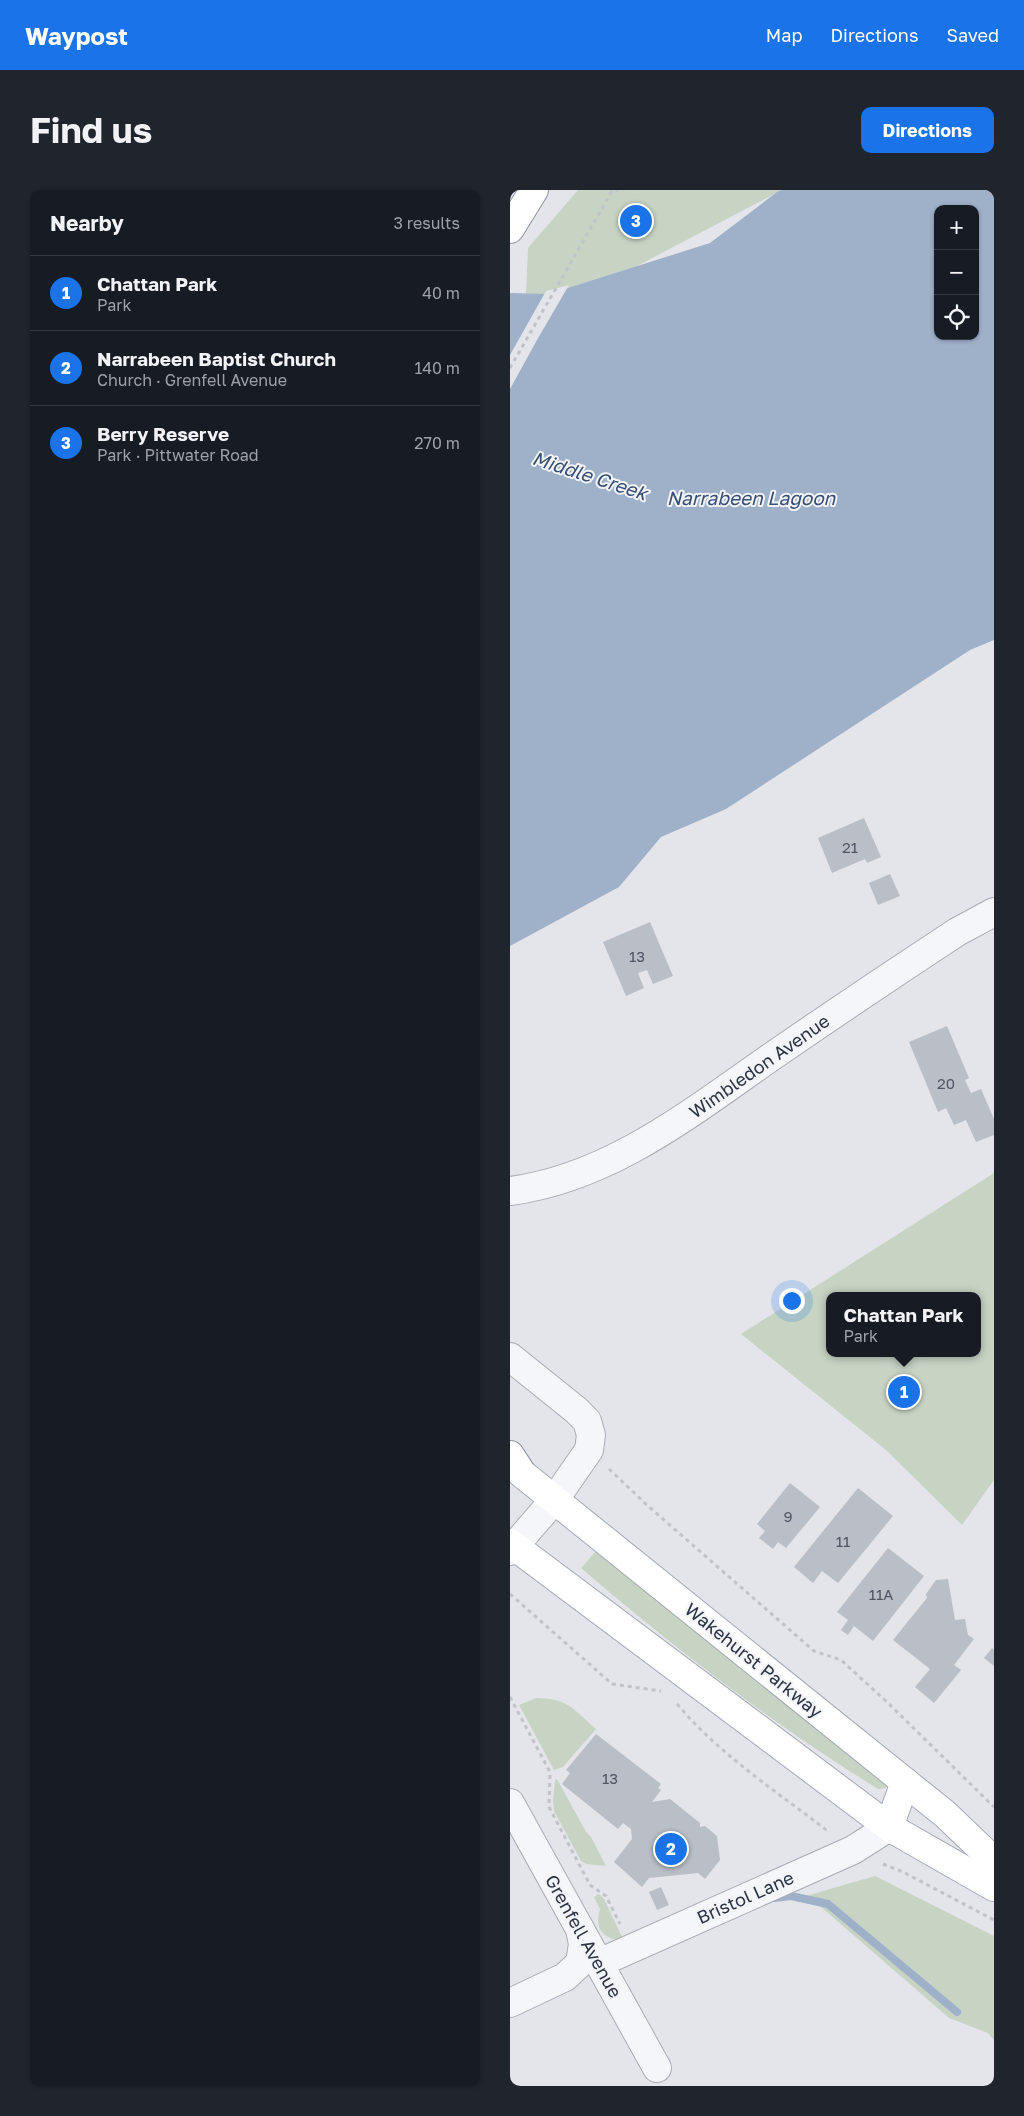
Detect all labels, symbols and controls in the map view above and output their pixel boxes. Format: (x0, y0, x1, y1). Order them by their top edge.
text: Waypost (25, 21, 128, 50)
text: Map (766, 24, 802, 46)
text: Directions (830, 24, 918, 46)
text: Saved (946, 24, 999, 46)
button: Directions (861, 107, 994, 153)
text: Find us (30, 109, 152, 151)
pin: 3 (620, 202, 652, 240)
map controls (934, 205, 979, 340)
button: + (934, 205, 979, 250)
text: Nearby (50, 210, 124, 236)
text: 3 results (393, 213, 460, 233)
button: − (934, 250, 979, 295)
text: Chattan Park (97, 272, 217, 295)
text: 1 (62, 283, 70, 303)
text: 40 m (422, 283, 460, 303)
text: Park (97, 295, 132, 315)
button: locate (934, 295, 979, 340)
text: Narrabeen Baptist Church (97, 347, 336, 370)
text: 2 (61, 358, 71, 378)
text: 140 m (414, 358, 460, 378)
text: Church · Grenfell Avenue (97, 370, 287, 390)
text: Berry Reserve (97, 422, 229, 445)
text: 3 (61, 433, 71, 453)
text: 270 m (414, 433, 460, 453)
text: Park · Pittwater Road (97, 445, 259, 465)
water label: Middle Creek (530, 446, 652, 505)
water label: Narrabeen Lagoon (667, 486, 837, 509)
house number: 21 (842, 838, 858, 856)
house number: 13 (629, 947, 645, 965)
street label: Wimbledon Avenue (685, 1009, 833, 1123)
house number: 20 (937, 1074, 955, 1092)
your location (779, 1288, 805, 1314)
popup (826, 1292, 981, 1357)
text: Chattan Park (843, 1303, 964, 1326)
text: Park (843, 1326, 878, 1346)
pin: 1 (888, 1373, 920, 1411)
house number: 9 (783, 1507, 793, 1525)
house number: 11 (836, 1532, 850, 1550)
house number: 11A (869, 1585, 893, 1603)
street label: Wakehurst Parkway (681, 1598, 827, 1722)
house number: 13 (602, 1769, 618, 1787)
pin: 2 (655, 1830, 687, 1868)
street label: Bristol Lane (693, 1866, 797, 1928)
street label: Grenfell Avenue (541, 1871, 627, 2001)

